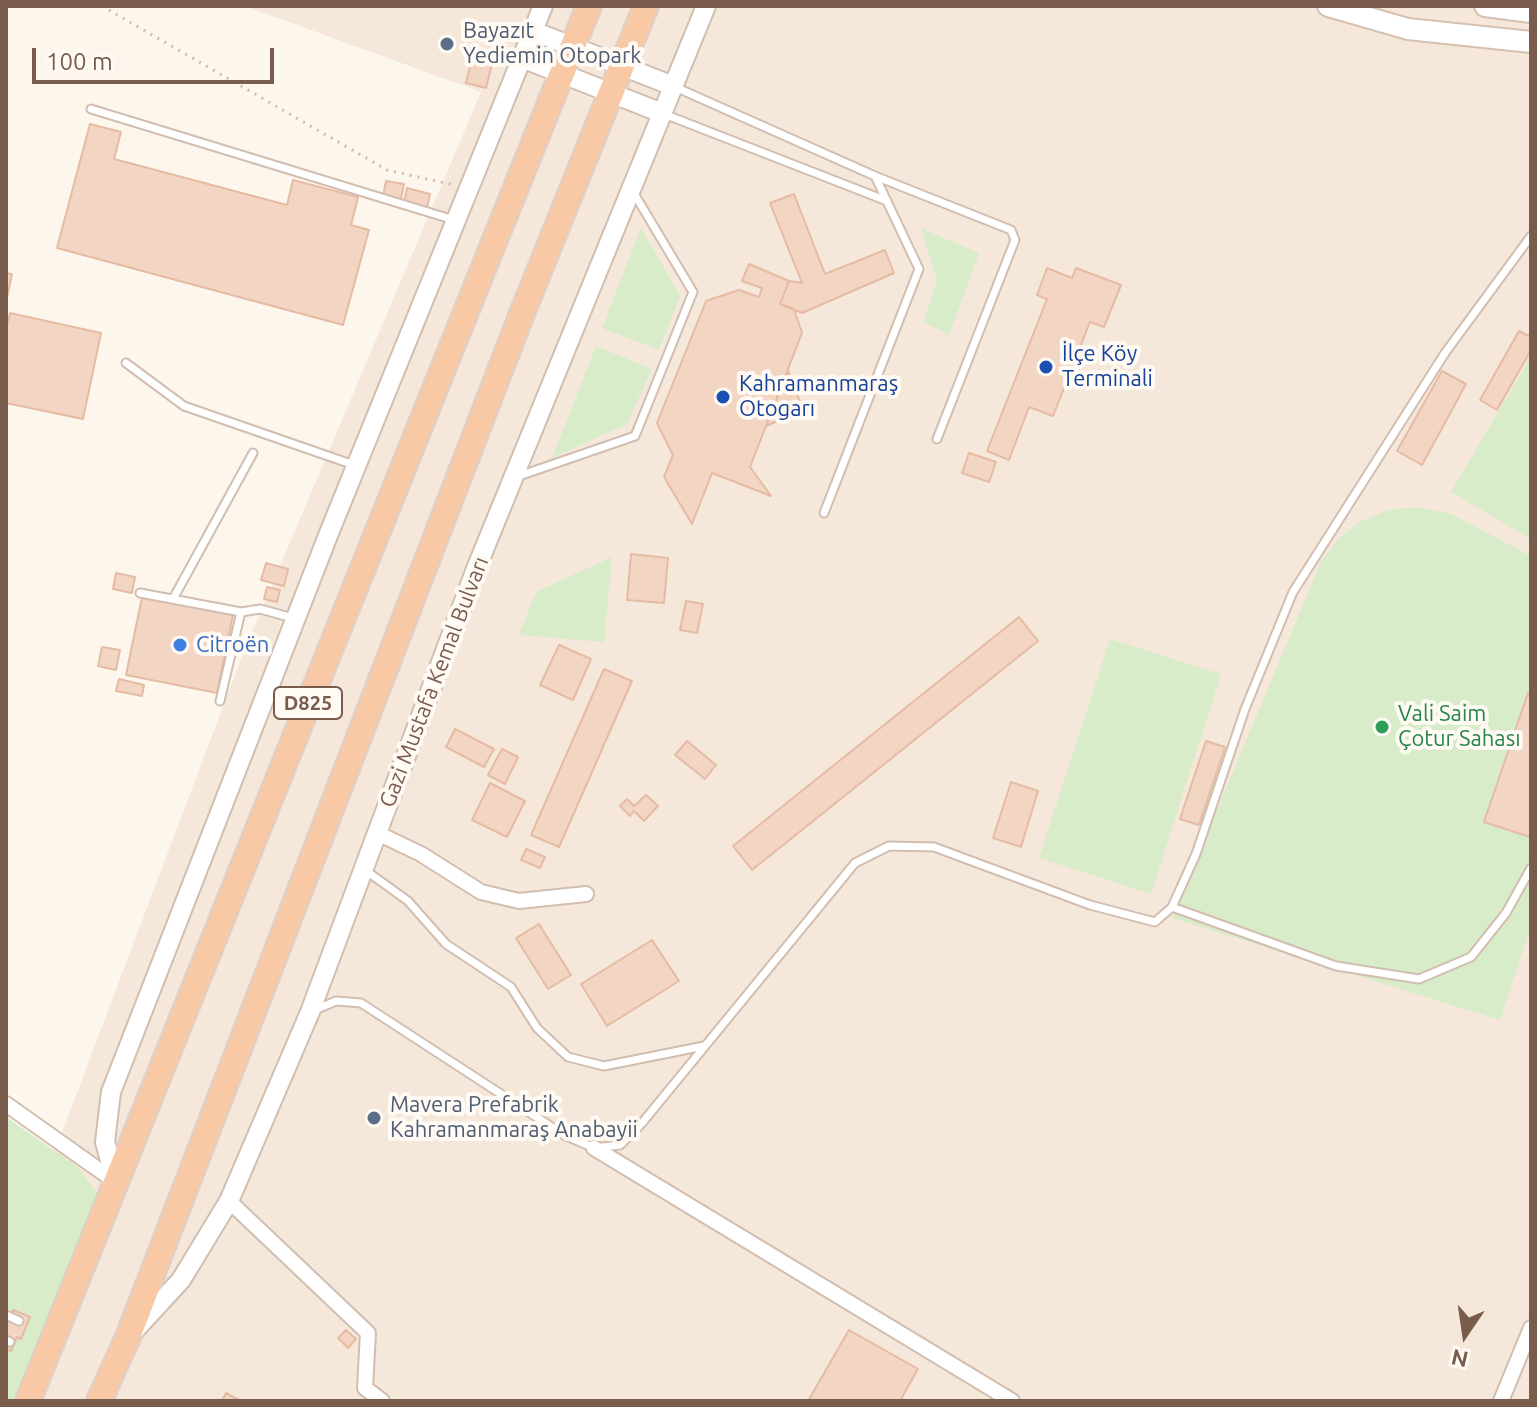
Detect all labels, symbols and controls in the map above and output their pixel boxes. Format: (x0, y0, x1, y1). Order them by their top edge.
place label: Bayazıt Yediemin Otopark (463, 18, 641, 70)
scale bar (36, 32, 278, 82)
marker: Bayazıt Yediemin Otopark (438, 35, 456, 53)
text: 100 m (46, 48, 113, 75)
place label: İlçe Köy Terminali (1062, 341, 1153, 392)
marker: İlçe Köy Terminali (1037, 358, 1055, 376)
place label: Kahramanmaraş Otogarı (739, 371, 898, 422)
marker: Kahramanmaraş Otogarı (714, 388, 732, 406)
street label: Gazi Mustafa Kemal Bulvarı (374, 553, 494, 811)
place label: Citroën (196, 632, 269, 658)
marker: Citroën (171, 636, 189, 654)
road number: D825 (274, 687, 342, 719)
place label: Vali Saim Çotur Sahası (1398, 701, 1521, 752)
marker: Vali Saim Çotur Sahası (1373, 718, 1391, 736)
place label: Mavera Prefabrik Kahramanmaraş Anabayii (390, 1092, 638, 1144)
marker: Mavera Prefabrik Kahramanmaraş Anabayii (365, 1109, 383, 1127)
north arrow (1425, 1295, 1505, 1375)
text: N (1449, 1345, 1470, 1373)

